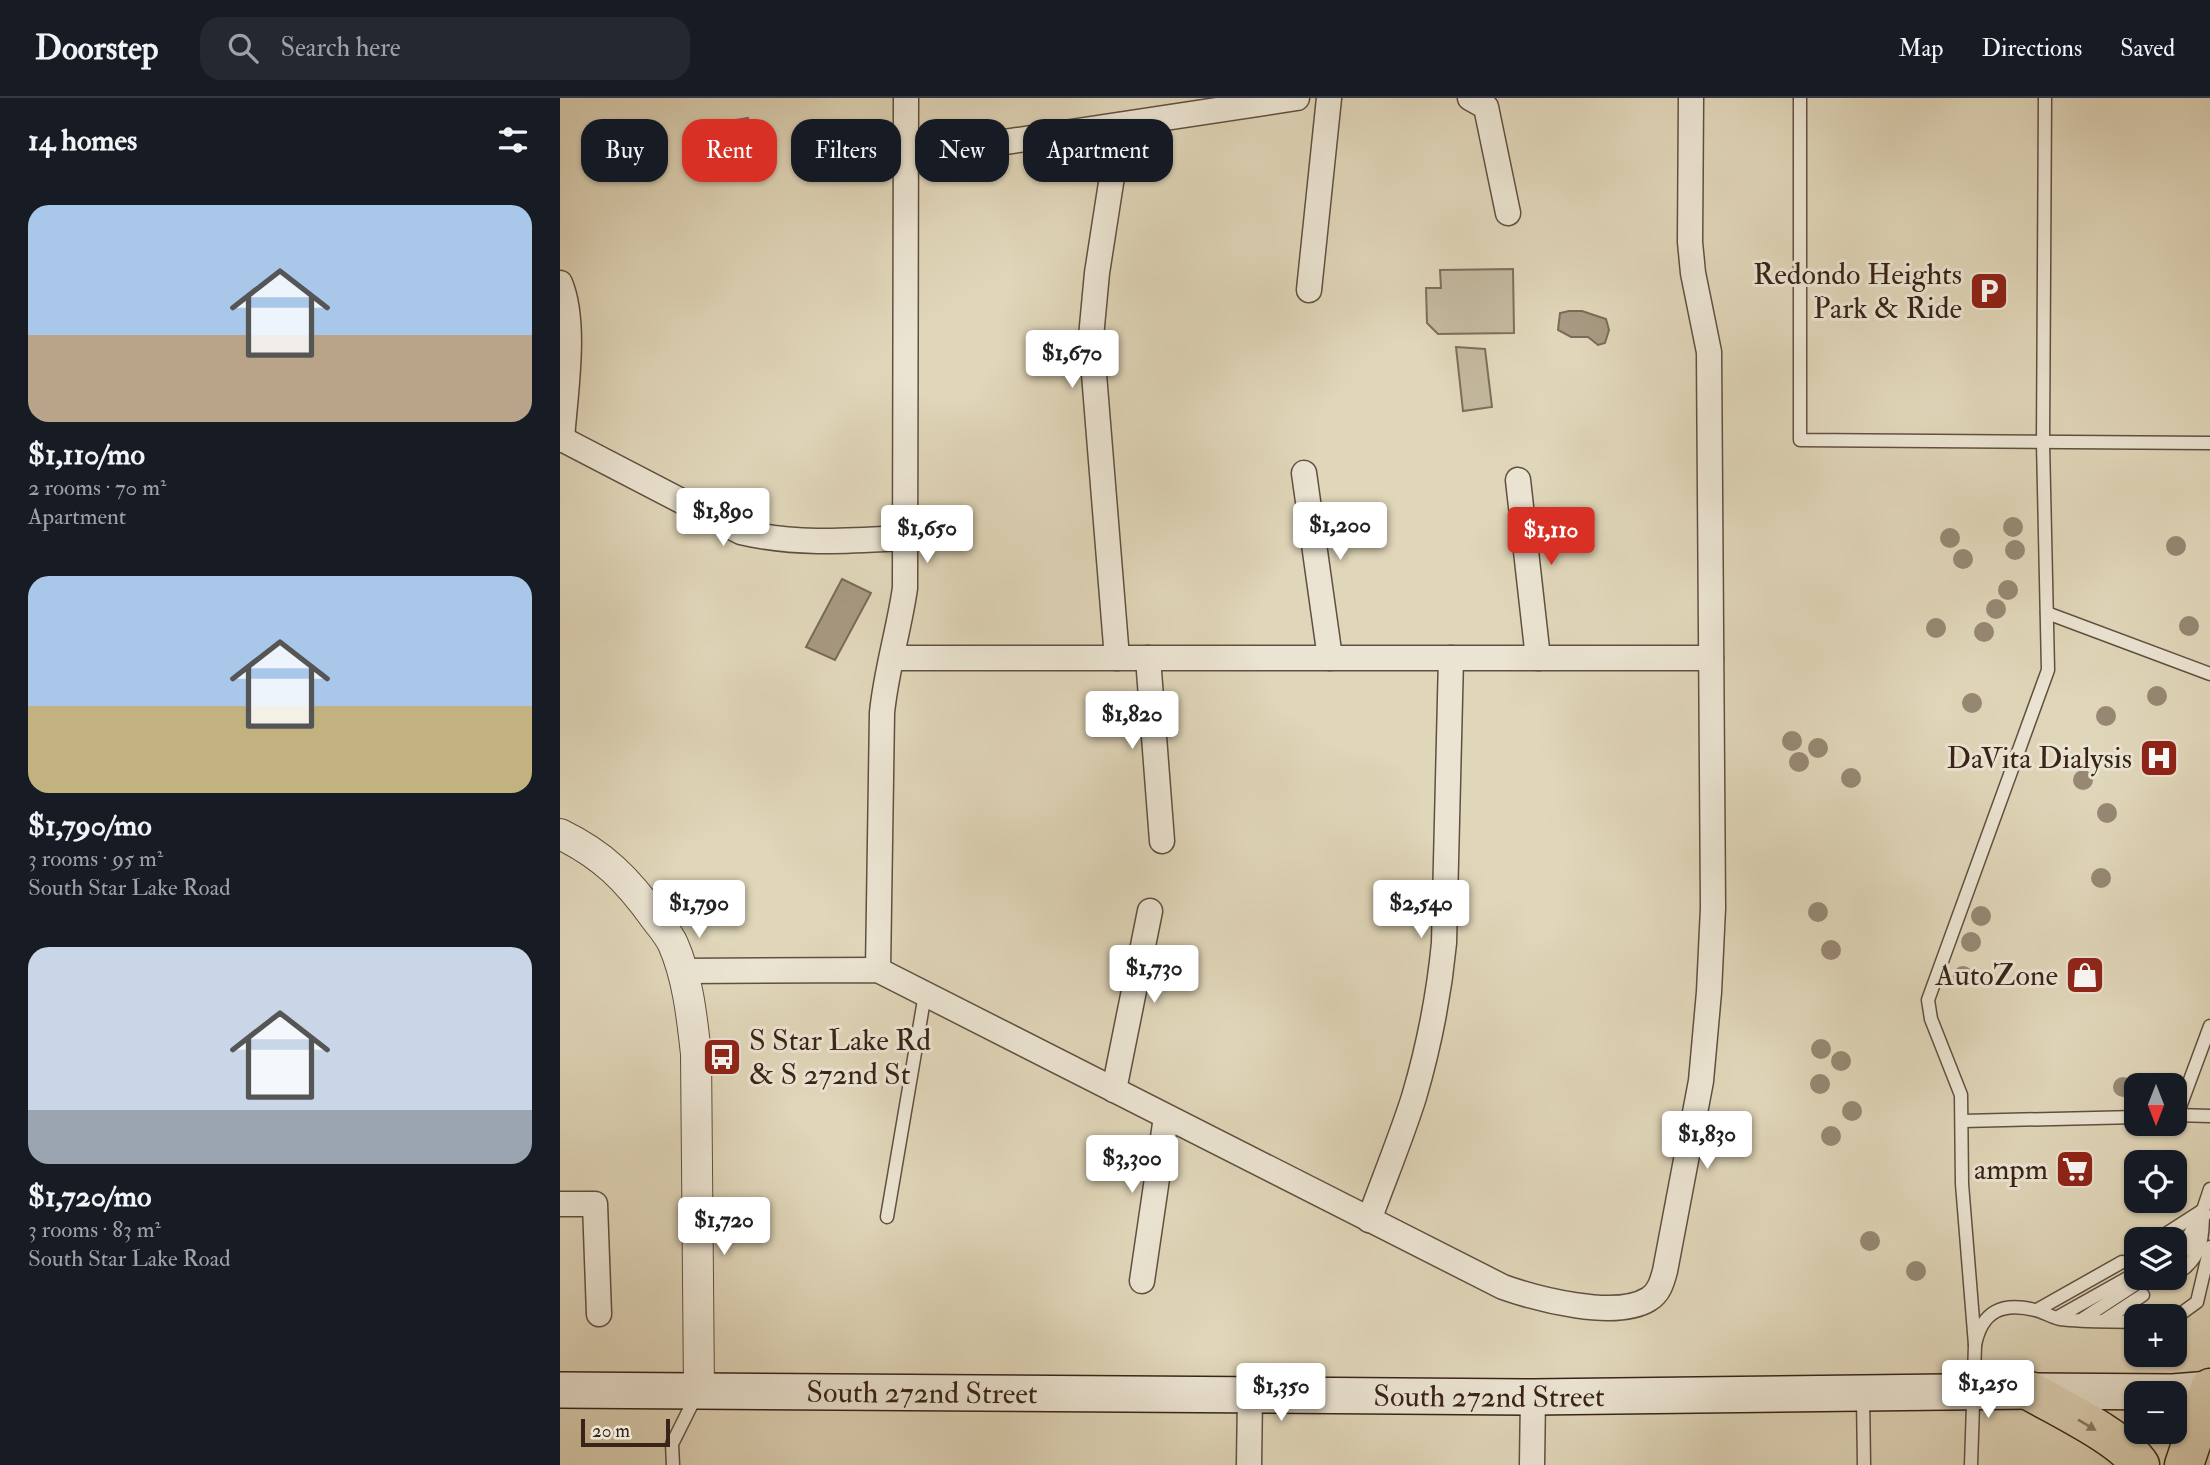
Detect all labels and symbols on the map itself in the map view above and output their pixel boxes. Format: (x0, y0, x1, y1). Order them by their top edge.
place label: Redondo Heights Park & Ride (1753, 256, 1962, 327)
parking icon: Redondo Heights Park & Ride (1968, 270, 2010, 312)
pin: $1,670 (1015, 330, 1129, 390)
pin: $1,890 (666, 489, 780, 548)
pin: $1,200 (1283, 503, 1397, 562)
pin: $1,650 (870, 505, 984, 565)
pin: $1,110 (1494, 508, 1608, 567)
pin: $1,820 (1075, 692, 1189, 751)
hospital icon: DaVita Dialysis (2138, 737, 2180, 779)
place label: DaVita Dialysis (1946, 740, 2132, 777)
pin: $1,790 (642, 880, 756, 940)
pin: $2,540 (1364, 880, 1478, 940)
pin: $1,730 (1097, 946, 1211, 1005)
shop icon: AutoZone (2064, 954, 2106, 996)
place label: AutoZone (1934, 957, 2058, 994)
place label: S Star Lake Rd & S 272nd St (749, 1022, 931, 1093)
bus stop icon: S Star Lake Rd & S 272nd St (701, 1036, 743, 1078)
north arrow (2124, 1073, 2188, 1136)
pin: $1,830 (1650, 1112, 1764, 1171)
pin: $3,300 (1075, 1136, 1189, 1195)
supermarket icon: ampm (2054, 1148, 2096, 1190)
place label: ampm (1974, 1151, 2048, 1188)
pin: $1,720 (667, 1198, 781, 1257)
pin: $1,250 (1931, 1360, 2045, 1420)
pin: $1,350 (1224, 1364, 1338, 1423)
street label: South 272nd Street (806, 1374, 1038, 1412)
street label: South 272nd Street (1373, 1378, 1605, 1416)
scale bar (581, 1416, 670, 1448)
one-way arrow (2078, 1419, 2097, 1431)

